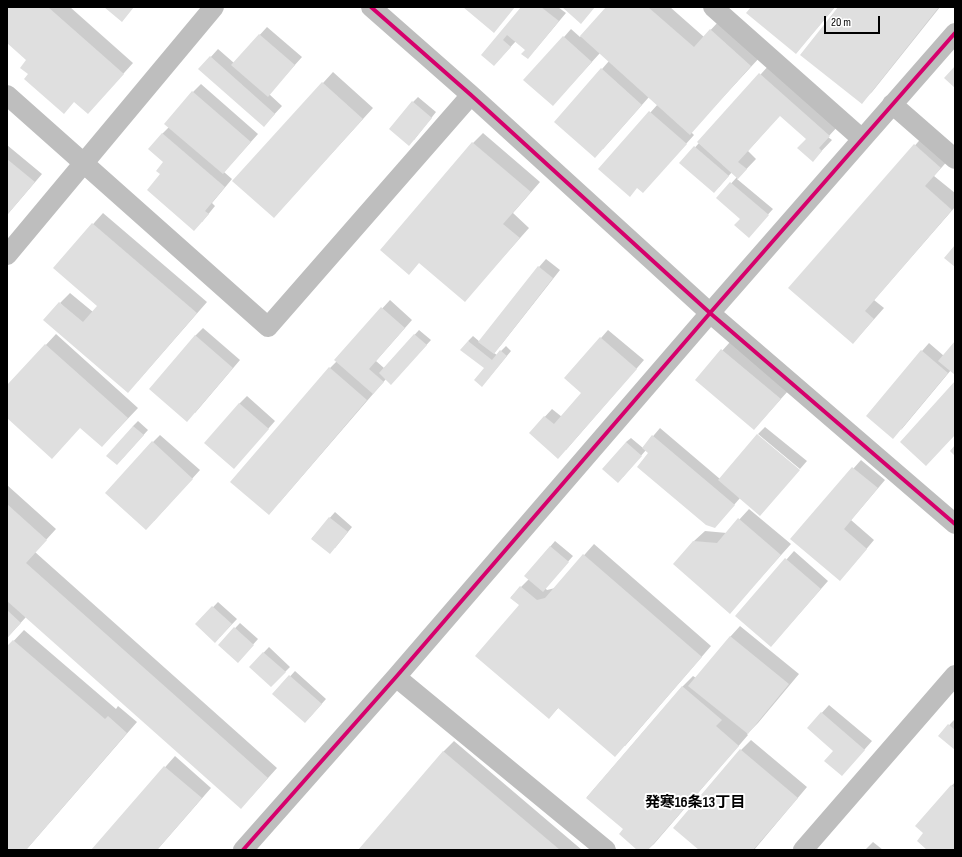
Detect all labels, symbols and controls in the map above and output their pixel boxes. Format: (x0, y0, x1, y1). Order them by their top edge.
scale bar (826, 8, 882, 34)
text: 20 m (831, 15, 851, 30)
district label: 発寒16条13丁目 (645, 794, 745, 812)

